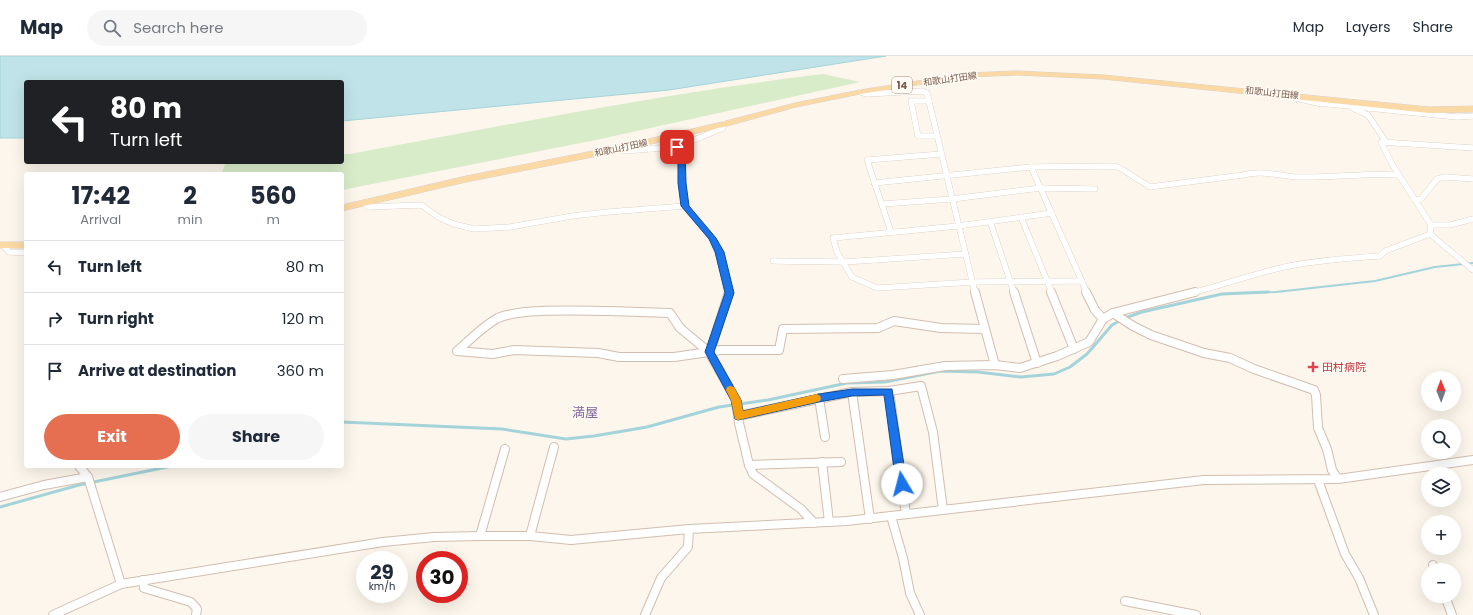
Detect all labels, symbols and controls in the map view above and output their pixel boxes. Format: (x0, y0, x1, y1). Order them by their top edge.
search box (87, 10, 367, 46)
text: Map (20, 14, 63, 41)
icon: search (101, 17, 123, 39)
text: Search here (133, 17, 224, 38)
text: Map (1293, 17, 1324, 37)
text: Layers (1346, 17, 1390, 37)
text: Share (1412, 17, 1453, 37)
street label: 和歌山打田線 (922, 69, 979, 89)
road number: 14 (892, 77, 912, 93)
street label: 和歌山打田線 (1245, 84, 1300, 102)
text: 80 m (110, 89, 182, 128)
icon: left (44, 96, 96, 148)
text: Turn left (110, 127, 182, 152)
pin (660, 130, 694, 164)
street label: 和歌山打田線 (593, 136, 650, 159)
icon: arrive (666, 136, 688, 158)
text: 17:42 (71, 179, 130, 212)
text: 2 (183, 179, 197, 212)
text: 560 (250, 179, 297, 212)
text: Arrival (80, 210, 121, 229)
text: min (178, 210, 203, 229)
text: m (267, 210, 280, 229)
icon: left (44, 256, 66, 278)
text: Turn left (78, 256, 142, 277)
text: 80 m (286, 256, 324, 277)
icon: right (44, 308, 66, 330)
text: Turn right (78, 308, 154, 329)
text: 120 m (282, 308, 324, 329)
place label: 田村病院 (1322, 359, 1366, 375)
icon: arrive (44, 360, 66, 382)
text: Arrive at destination (78, 360, 236, 381)
text: 360 m (277, 360, 324, 381)
marker: 田村病院 (1307, 361, 1319, 373)
north arrow (1421, 371, 1461, 411)
map controls (1421, 371, 1461, 603)
district label: 満屋 (572, 403, 598, 422)
button: Exit (44, 414, 180, 460)
button: Share (188, 414, 324, 460)
button: search (1421, 419, 1461, 459)
position arrow (881, 463, 923, 505)
button: layers (1421, 467, 1461, 507)
button: + (1421, 515, 1461, 555)
speed limit sign: 30 (416, 551, 468, 603)
text: 29 (370, 558, 394, 586)
button: − (1421, 563, 1461, 603)
text: km/h (369, 579, 395, 594)

